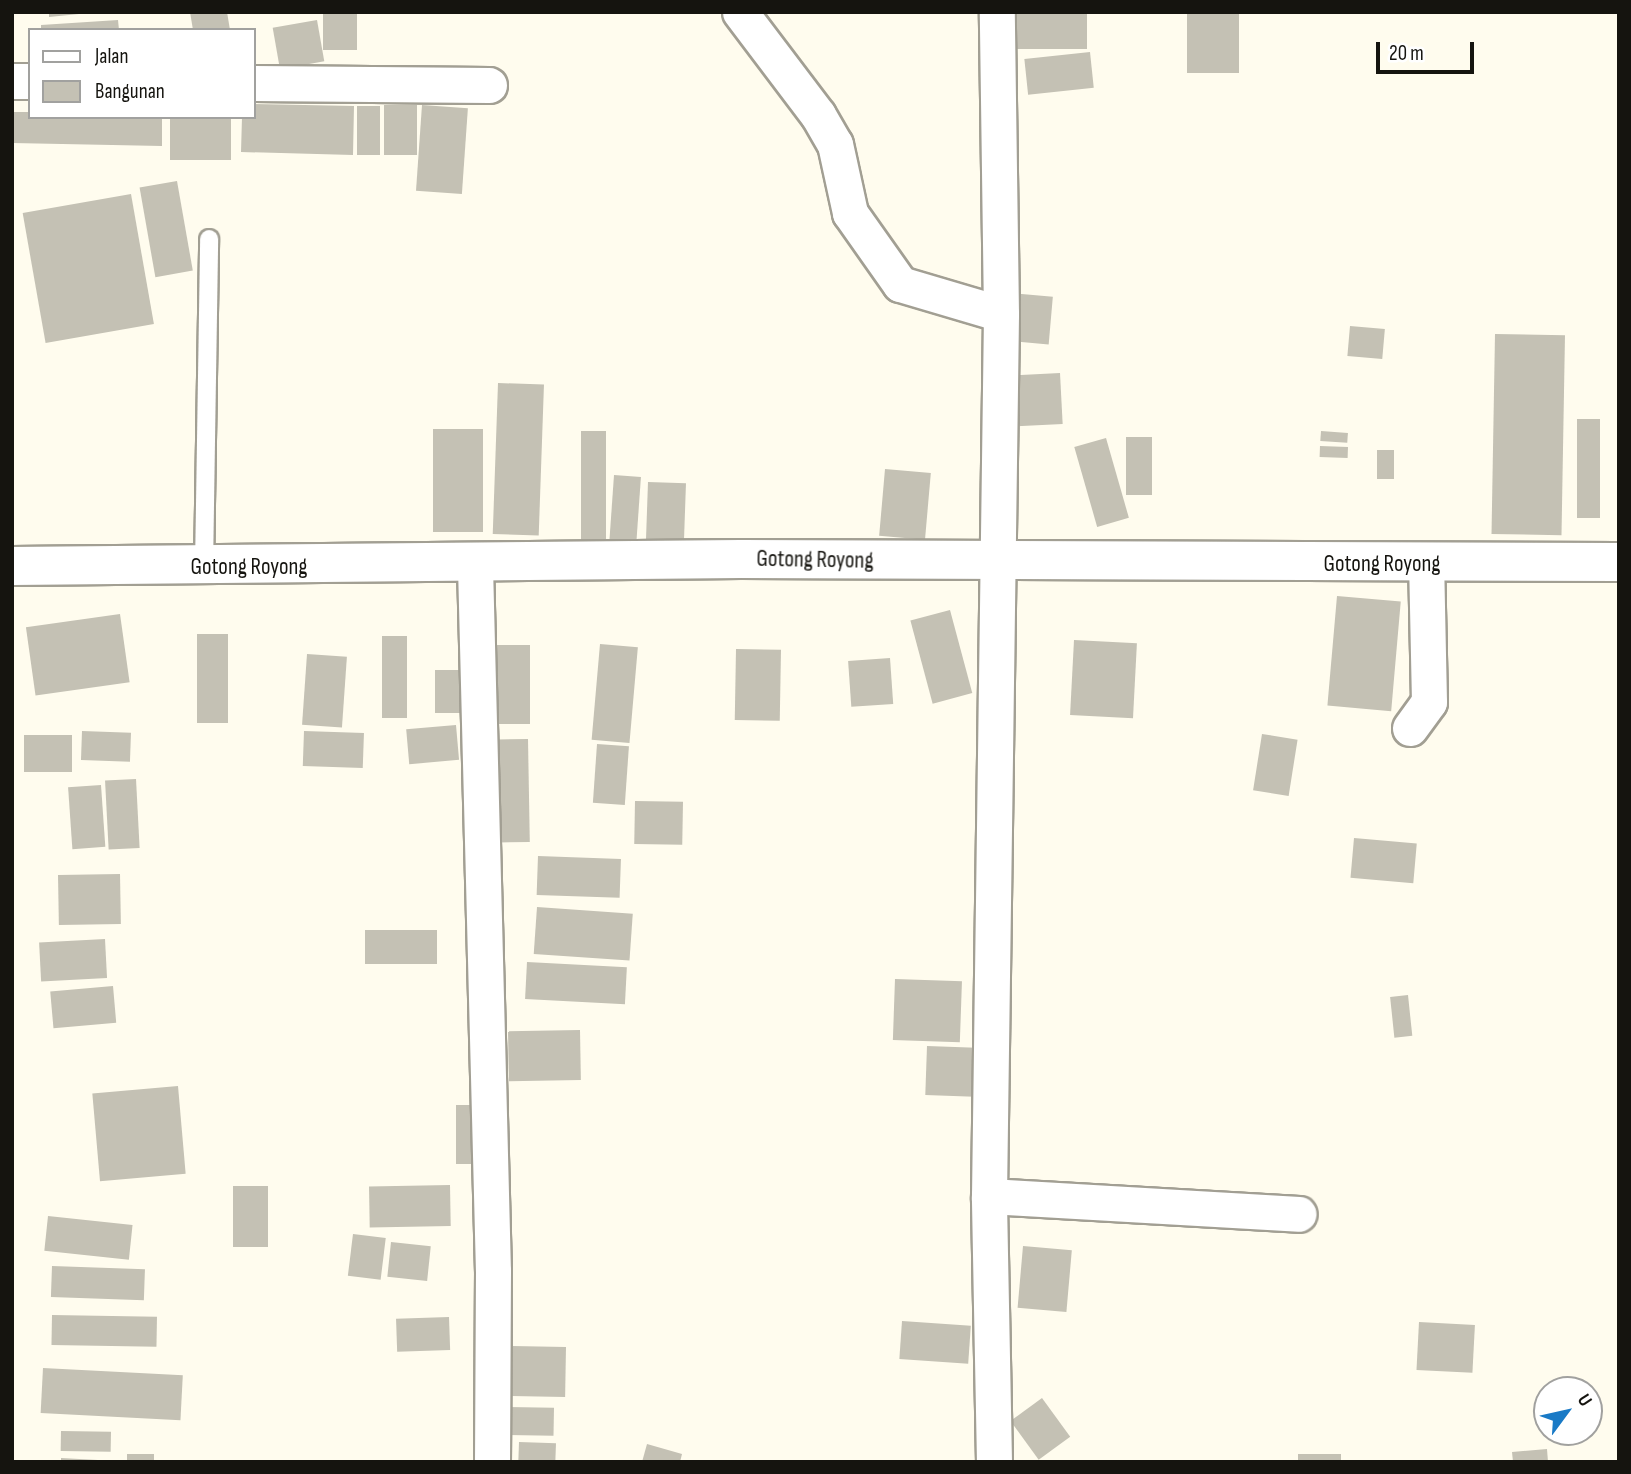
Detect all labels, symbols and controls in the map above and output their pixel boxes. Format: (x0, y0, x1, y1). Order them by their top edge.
legend (28, 28, 256, 119)
scale bar (1379, 28, 1477, 72)
text: 20 m (1389, 41, 1424, 66)
text: Jalan (95, 44, 128, 69)
text: Bangunan (95, 79, 165, 104)
street label: Gotong Royong (756, 545, 874, 575)
street label: Gotong Royong (1323, 550, 1441, 578)
street label: Gotong Royong (190, 553, 308, 581)
north arrow (1533, 1376, 1603, 1446)
text: U (1572, 1390, 1597, 1411)

